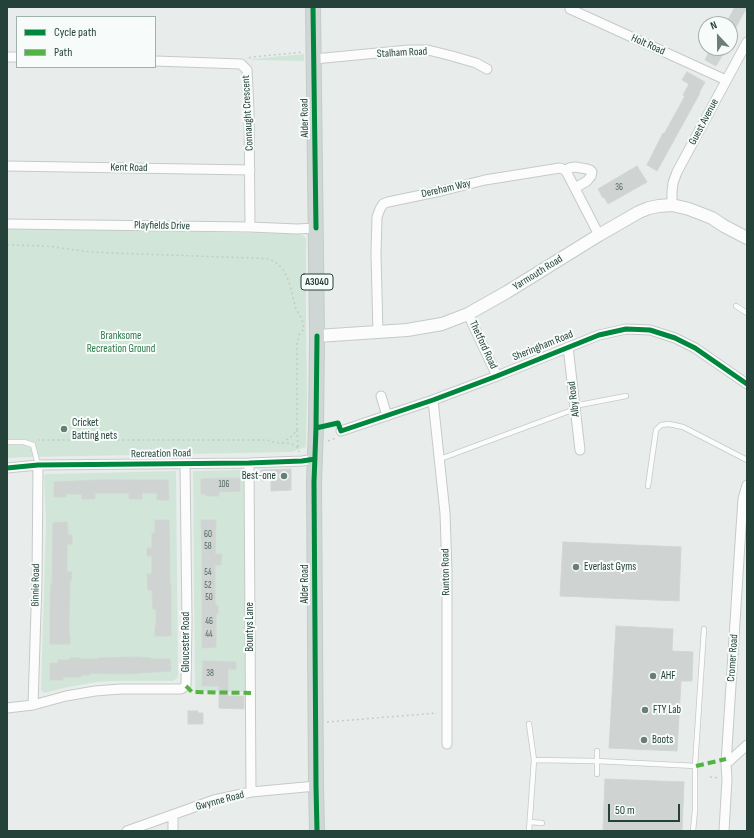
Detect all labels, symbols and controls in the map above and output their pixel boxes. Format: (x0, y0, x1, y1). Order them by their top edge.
legend (16, 16, 156, 68)
north arrow (698, 16, 738, 56)
text: N (709, 18, 719, 32)
text: Cycle path (54, 25, 96, 40)
street label: Holt Road (629, 32, 667, 58)
text: Path (54, 45, 72, 60)
street label: Stalham Road (377, 45, 427, 61)
street label: Connaught Crescent (239, 75, 257, 151)
street label: Guest Avenue (686, 97, 722, 147)
street label: Alder Road (298, 98, 312, 138)
street label: Kent Road (110, 161, 148, 175)
street label: Dereham Way (420, 177, 472, 201)
house number: 36 (615, 183, 623, 193)
street label: Playfields Drive (134, 219, 190, 233)
street label: Yarmouth Road (511, 253, 565, 293)
road number: A3040 (301, 274, 333, 290)
street label: Thetford Road (466, 319, 500, 371)
street label: Sheringham Road (511, 328, 575, 364)
park label: Branksome Recreation Ground (87, 329, 155, 355)
street label: Alby Road (565, 380, 583, 418)
place label: Cricket Batting nets (72, 416, 117, 442)
marker: Cricket Batting nets (59, 424, 69, 434)
street label: Recreation Road (131, 447, 191, 461)
place label: Best-one (242, 469, 276, 483)
marker: Best-one (279, 471, 289, 481)
house number: 106 (218, 480, 230, 490)
house number: 60 (204, 530, 212, 540)
house number: 58 (204, 542, 212, 552)
street label: Runton Road (439, 548, 453, 596)
place label: Everlast Gyms (584, 560, 636, 574)
marker: Everlast Gyms (571, 562, 581, 572)
street label: Binnie Road (29, 563, 43, 607)
street label: Alder Road (298, 564, 312, 604)
house number: 54 (204, 568, 212, 578)
house number: 52 (204, 581, 212, 591)
house number: 50 (205, 593, 213, 603)
street label: Bountys Lane (243, 602, 257, 652)
street label: Gloucester Road (179, 612, 193, 672)
house number: 46 (205, 617, 213, 627)
house number: 44 (205, 630, 213, 640)
street label: Cromer Road (725, 634, 741, 682)
house number: 38 (206, 669, 214, 679)
place label: AHF (661, 669, 676, 683)
marker: AHF (648, 671, 658, 681)
place label: FTY Lab (653, 703, 681, 717)
marker: FTY Lab (640, 705, 650, 715)
place label: Boots (652, 733, 673, 747)
marker: Boots (639, 735, 649, 745)
street label: Gwynne Road (194, 788, 246, 814)
scale bar (610, 796, 682, 822)
text: 50 m (615, 803, 635, 818)

